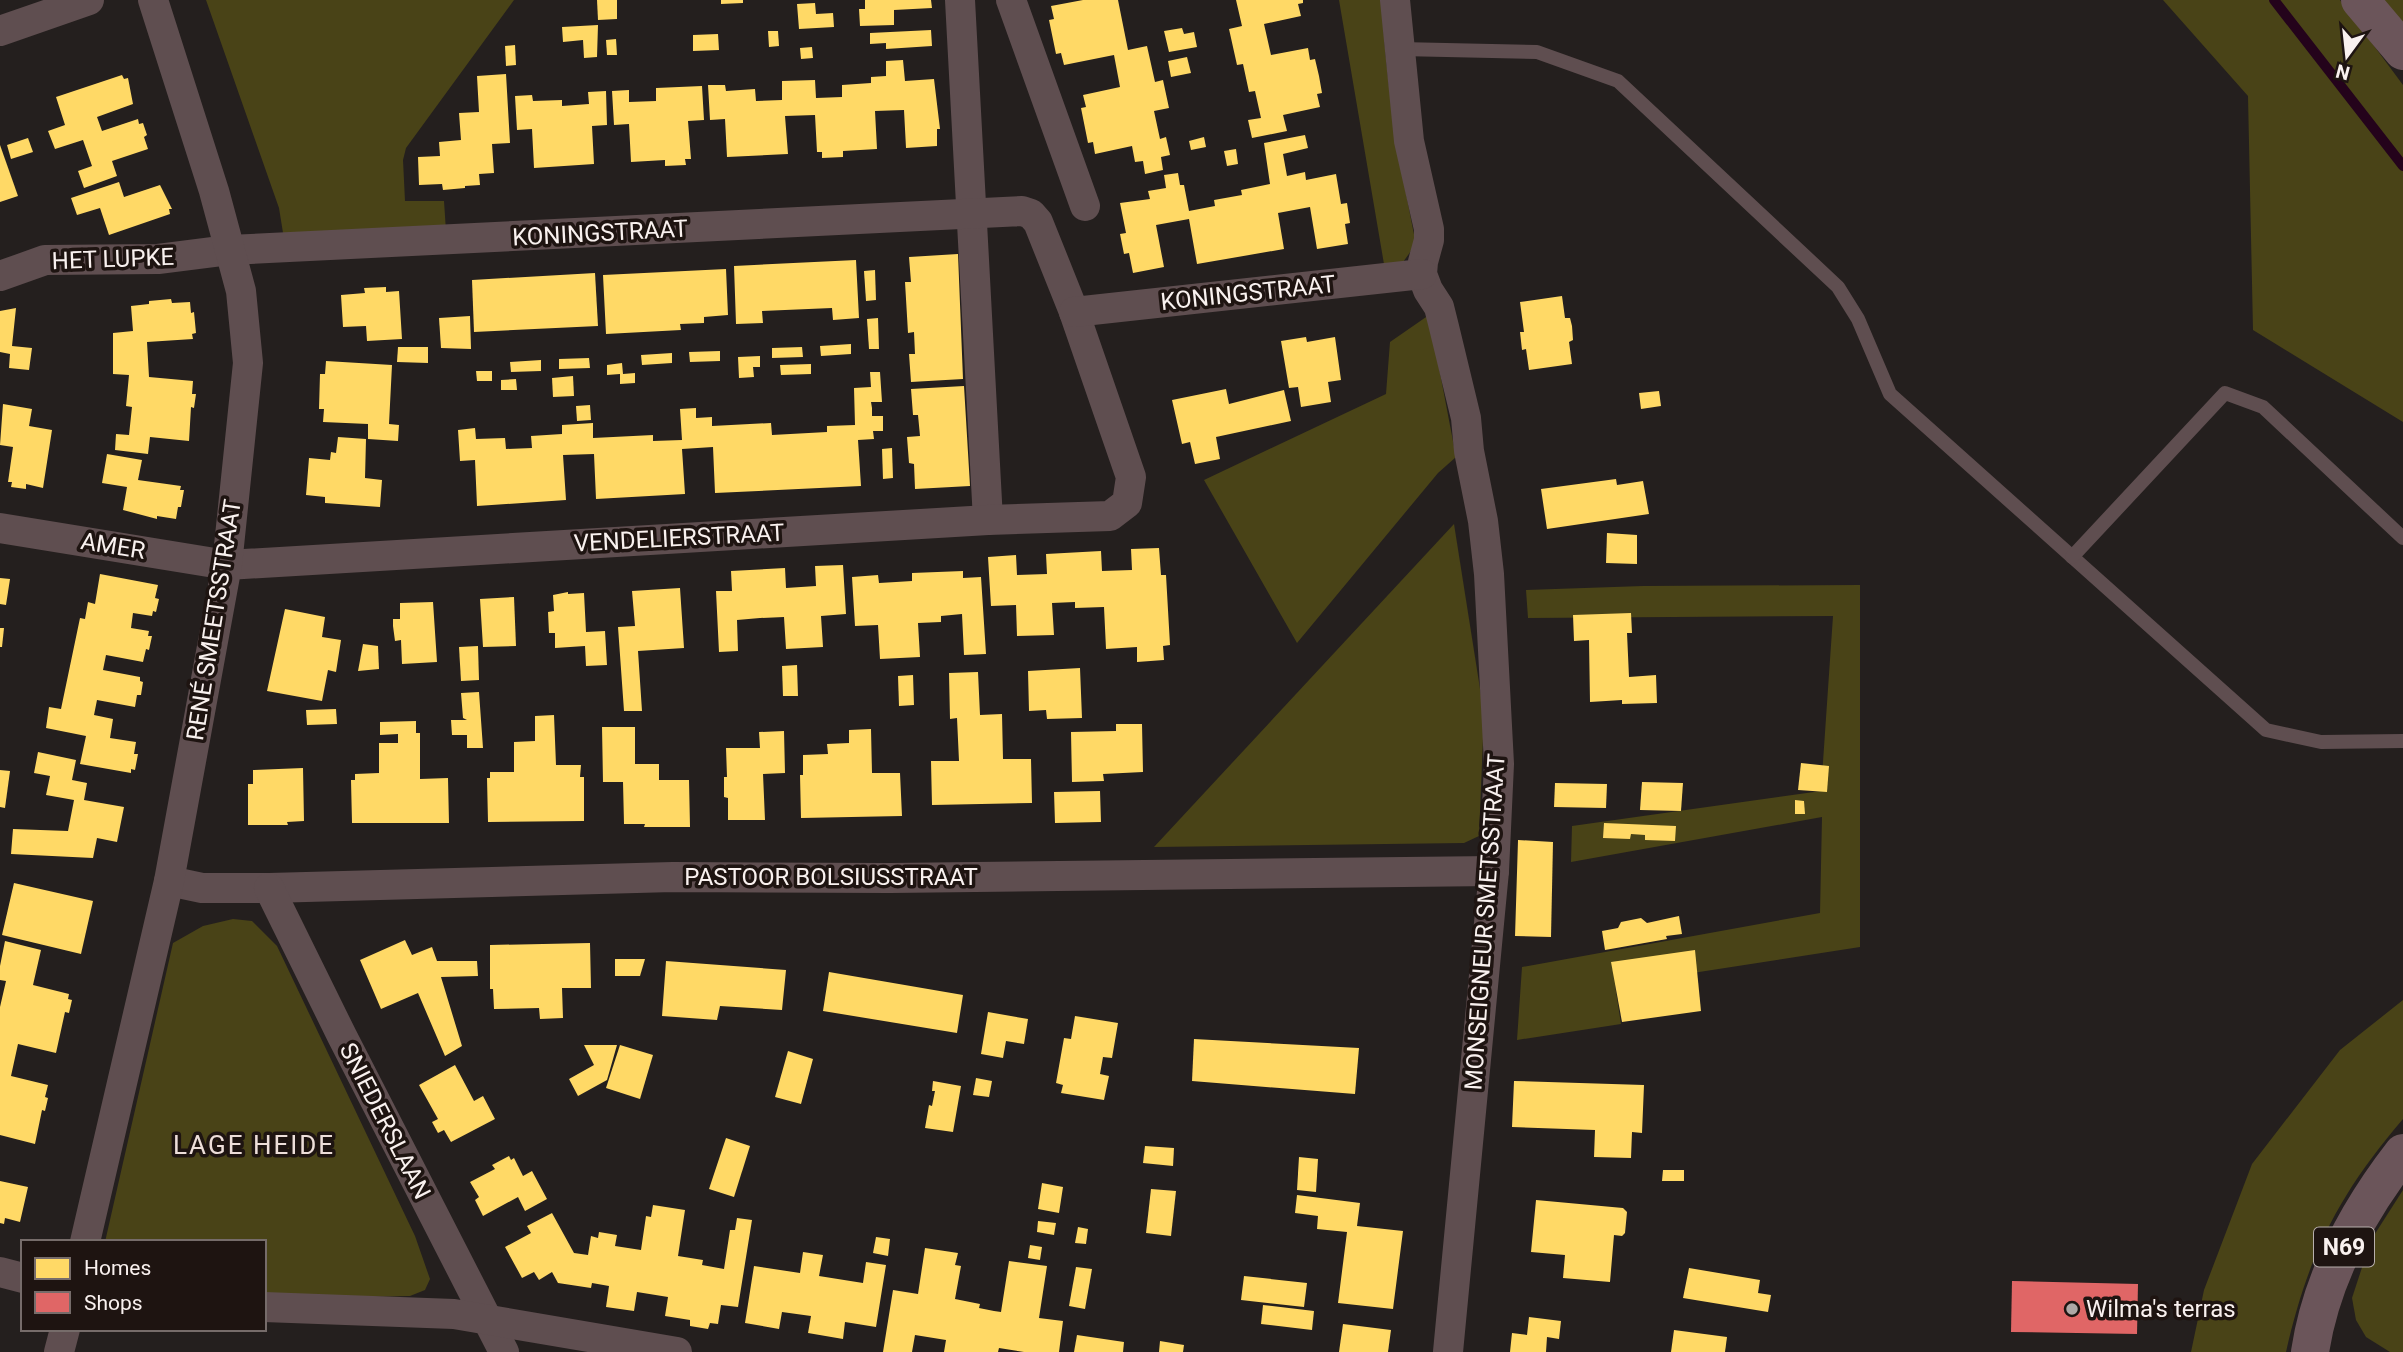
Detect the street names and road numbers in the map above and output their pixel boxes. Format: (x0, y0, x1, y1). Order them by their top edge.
street label: KONINGSTRAAT (511, 214, 689, 252)
street label: HET LUPKE (51, 243, 175, 275)
street label: KONINGSTRAAT (1159, 270, 1337, 316)
street label: RENÉ SMEETSSTRAAT (181, 497, 247, 743)
street label: VENDELIERSTRAAT (573, 519, 785, 557)
street label: AMER (79, 527, 148, 565)
street label: MONSEIGNEUR SMETSSTRAAT (1459, 753, 1511, 1091)
street label: PASTOOR BOLSIUSSTRAAT (684, 863, 978, 891)
street label: SNIEDERSLAAN (334, 1038, 436, 1204)
road number: N69 (2314, 1228, 2374, 1266)

